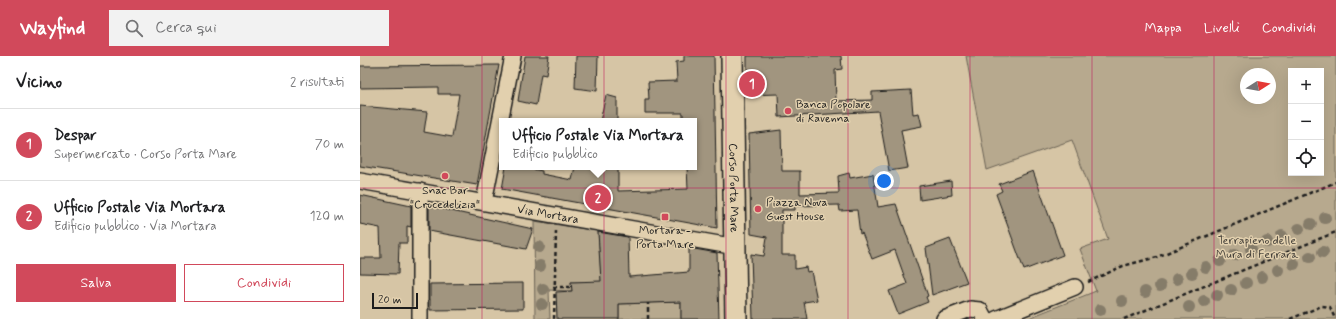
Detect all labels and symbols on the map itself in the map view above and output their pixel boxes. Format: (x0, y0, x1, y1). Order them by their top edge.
north arrow (1240, 68, 1276, 104)
pin: 1 (739, 69, 765, 99)
place label: Banca Popolare di Ravenna (796, 97, 871, 127)
marker: Banca Popolare di Ravenna (783, 106, 793, 116)
street label: Corso Porta Mare (724, 143, 742, 233)
marker: Snac Bar "Crocedelizia" (440, 171, 450, 181)
your location (874, 171, 894, 191)
place label: Snac Bar "Crocedelizia" (410, 183, 480, 213)
pin: 2 (585, 183, 611, 213)
place label: Piazza Nova Guest House (766, 195, 828, 225)
street label: Via Mortara (516, 202, 580, 228)
marker: Piazza Nova Guest House (753, 204, 763, 214)
marker: Mortara - Porta Mare (660, 212, 670, 222)
place label: Mortara - Porta Mare (636, 223, 694, 253)
park label: Terrapieno delle Mura di Ferrara (1216, 233, 1299, 263)
scale bar (372, 291, 418, 310)

